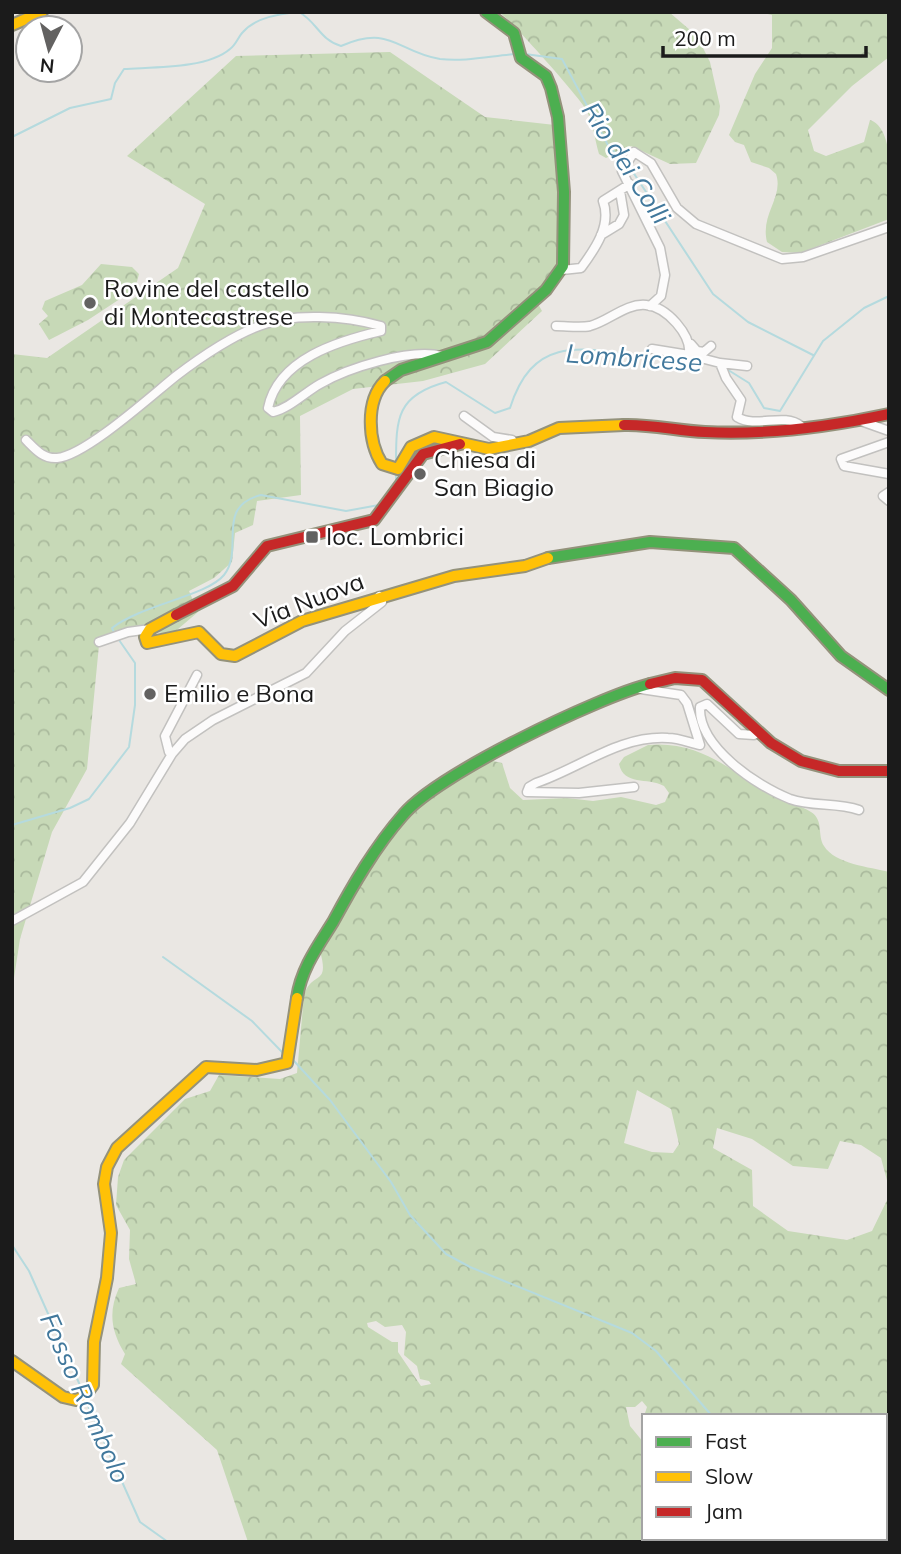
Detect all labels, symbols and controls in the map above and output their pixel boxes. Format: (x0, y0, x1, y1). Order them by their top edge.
north arrow (14, 14, 84, 84)
scale bar (663, 14, 866, 58)
text: 200 m (674, 25, 736, 51)
text: N (39, 53, 56, 79)
water label: Rio dei Colli (575, 96, 678, 231)
place label: Rovine del castello di Montecastrese (104, 273, 310, 331)
marker: Rovine del castello di Montecastrese (82, 295, 98, 311)
water label: Lombricese (565, 336, 703, 379)
place label: Chiesa di San Biagio (434, 444, 554, 502)
marker: Chiesa di San Biagio (412, 466, 428, 482)
place label: Ioc. Lombrici (326, 521, 464, 551)
marker: Ioc. Lombrici (304, 529, 320, 545)
street label: Via Nuova (249, 565, 368, 635)
place label: Emilio e Bona (164, 678, 314, 708)
marker: Emilio e Bona (142, 686, 158, 702)
water label: Fosso Rombolo (33, 1307, 138, 1488)
legend (642, 1414, 887, 1540)
text: Fast (705, 1428, 747, 1454)
text: Slow (705, 1463, 753, 1489)
text: Jam (705, 1498, 743, 1524)

